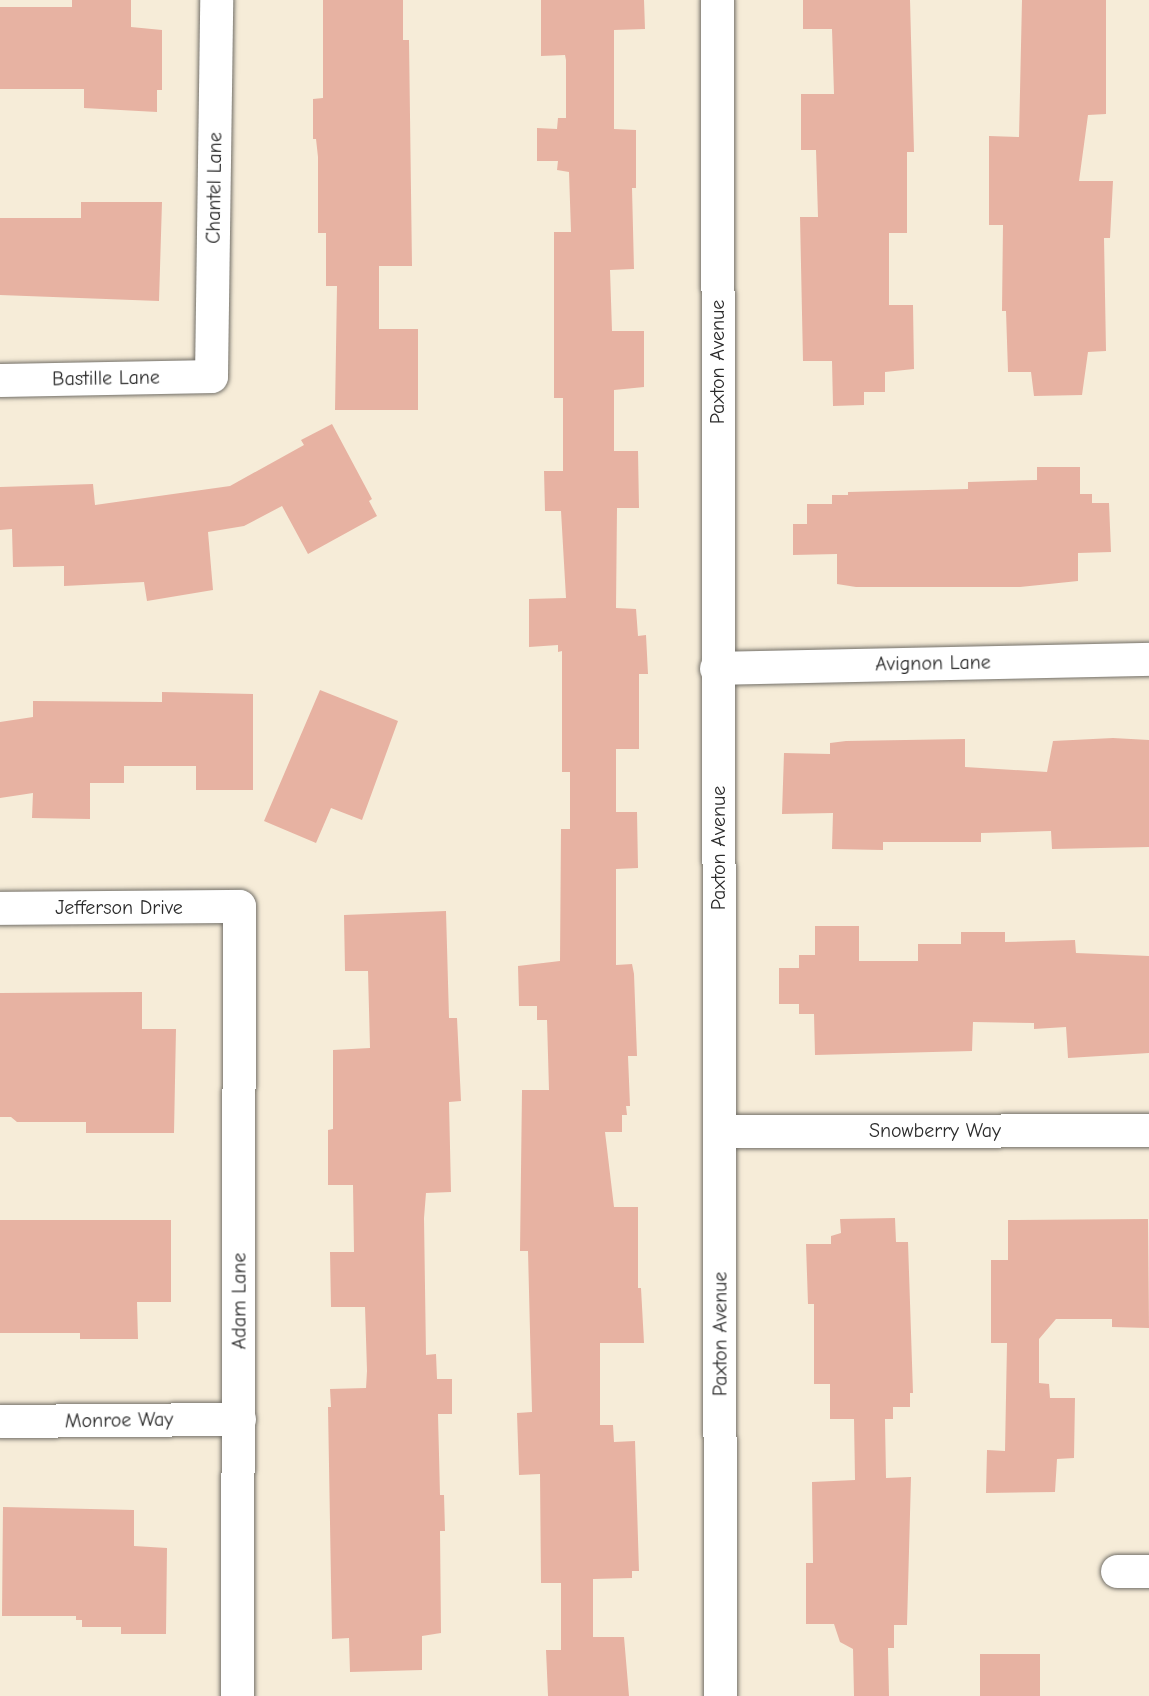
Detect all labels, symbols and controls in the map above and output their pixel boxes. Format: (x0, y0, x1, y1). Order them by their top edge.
street label: Chantel Lane (201, 132, 227, 244)
street label: Paxton Avenue (705, 300, 729, 424)
street label: Bastille Lane (52, 365, 160, 391)
street label: Avignon Lane (875, 650, 991, 676)
street label: Paxton Avenue (706, 786, 730, 910)
street label: Jefferson Drive (55, 895, 183, 919)
street label: Snowberry Way (869, 1118, 1001, 1142)
street label: Adam Lane (227, 1253, 251, 1349)
street label: Paxton Avenue (708, 1272, 732, 1396)
street label: Monroe Way (65, 1407, 173, 1433)

